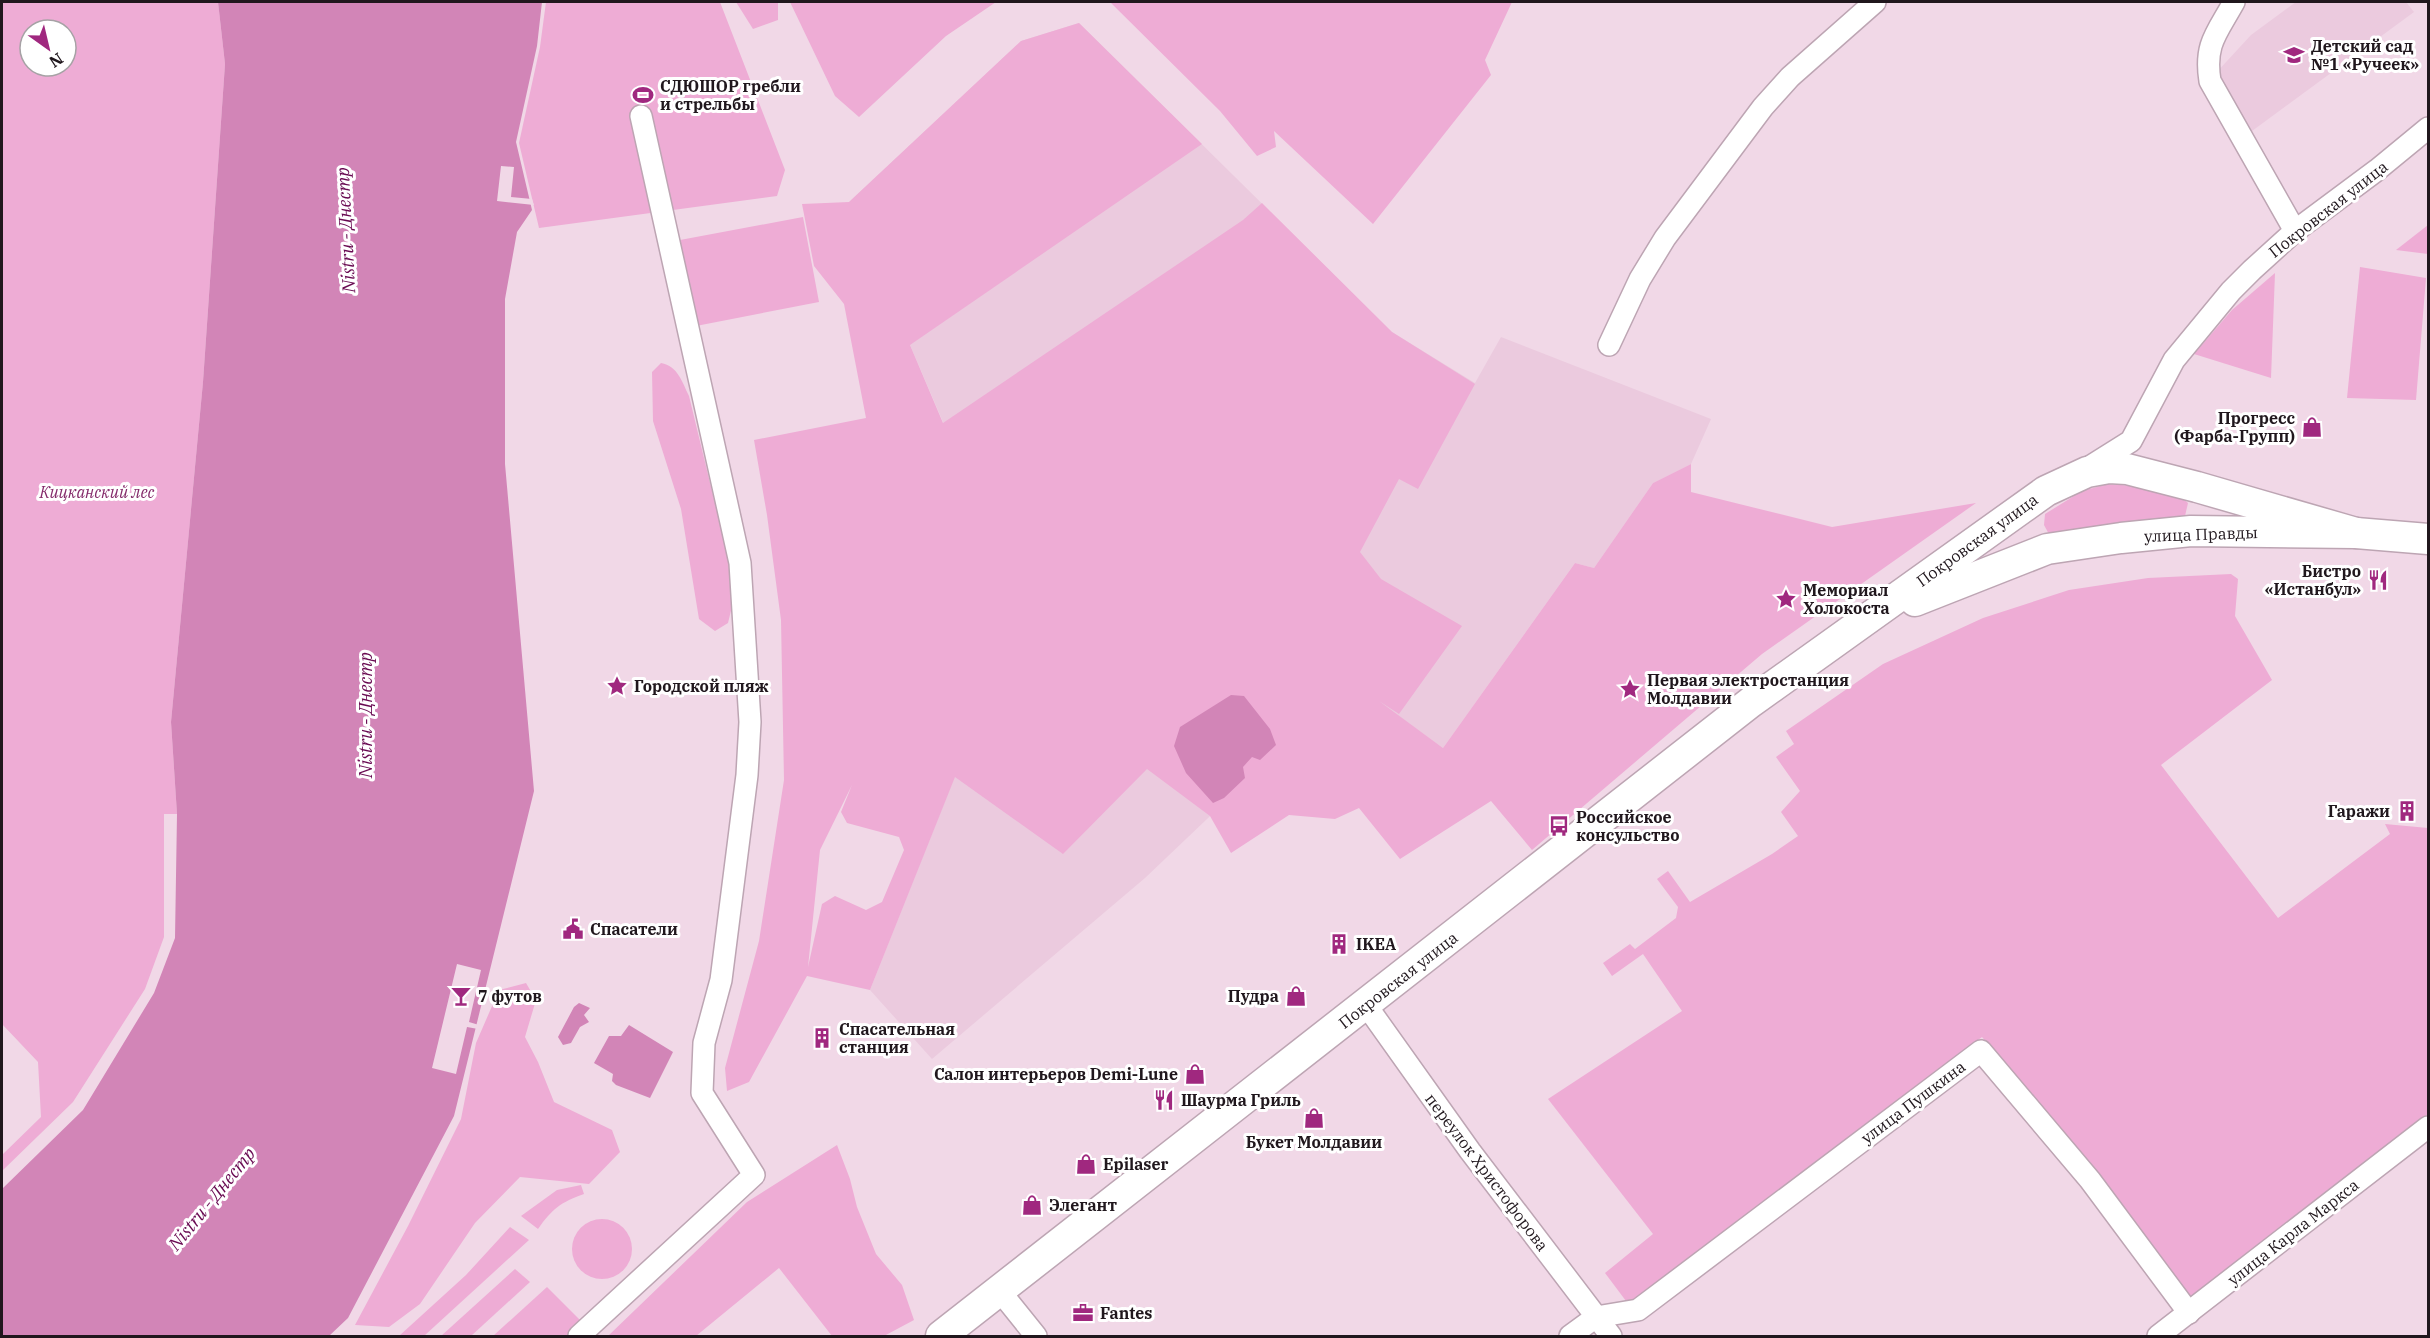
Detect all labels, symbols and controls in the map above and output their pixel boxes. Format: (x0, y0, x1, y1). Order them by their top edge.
north arrow (18, 18, 78, 78)
place label: Детский сад №1 «Ручеек» (2311, 36, 2419, 74)
school or university icon: Детский сад №1 «Ручеек» (2282, 43, 2306, 67)
text: N (46, 49, 67, 72)
place label: СДЮШОР гребли и стрельбы (660, 76, 801, 114)
sports icon: СДЮШОР гребли и стрельбы (631, 83, 655, 107)
street label: Покровская улица (2265, 156, 2392, 262)
water label: Nistru - Днестр (331, 167, 360, 294)
place label: Прогресс (Фарба-Групп) (2174, 408, 2295, 446)
shop icon: Прогресс (Фарба-Групп) (2300, 415, 2324, 439)
park label: Кицканский лес (39, 482, 155, 502)
street label: Покровская улица (1912, 489, 2042, 591)
street label: улица Правды (2144, 522, 2258, 546)
place label: Бистро «Истанбул» (2265, 561, 2361, 599)
restaurant icon: Бистро «Истанбул» (2366, 568, 2390, 592)
place label: Мемориал Холокоста (1803, 580, 1890, 618)
place icon: Мемориал Холокоста (1774, 587, 1798, 611)
water label: Nistru - Днестр (354, 652, 377, 779)
place label: Первая электростанция Молдавии (1647, 670, 1849, 708)
place icon: Городской пляж (605, 674, 629, 698)
place label: Городской пляж (634, 676, 769, 696)
place icon: Первая электростанция Молдавии (1618, 677, 1642, 701)
building icon: Гаражи (2395, 799, 2419, 823)
place label: Гаражи (2328, 801, 2390, 821)
place label: Российское консульство (1576, 807, 1680, 845)
bus stop icon: Российское консульство (1547, 814, 1571, 838)
public building icon: Спасатели (561, 917, 585, 941)
place label: Спасатели (590, 919, 678, 939)
street label: Покровская улица (1335, 927, 1462, 1033)
building icon: IKEA (1327, 932, 1351, 956)
place label: IKEA (1356, 934, 1396, 954)
bar icon: 7 футов (449, 984, 473, 1008)
shop icon: Пудра (1284, 984, 1308, 1008)
place label: 7 футов (478, 986, 542, 1006)
place label: Пудра (1228, 986, 1279, 1006)
place label: Спасательная станция (839, 1019, 955, 1057)
building icon: Спасательная станция (810, 1026, 834, 1050)
street label: улица Пушкина (1857, 1056, 1969, 1148)
shop icon: Салон интерьеров Demi-Lune (1183, 1062, 1207, 1086)
place label: Салон интерьеров Demi-Lune (934, 1064, 1178, 1084)
restaurant icon: Шаурма Гриль (1152, 1088, 1176, 1112)
street label: переулок Христофорова (1421, 1089, 1553, 1255)
place label: Шаурма Гриль (1181, 1090, 1301, 1110)
shop icon: Букет Молдавии (1302, 1106, 1326, 1130)
place label: Букет Молдавии (1246, 1132, 1382, 1152)
water label: Nistru - Днестр (162, 1143, 260, 1256)
shop icon: Epilaser (1074, 1152, 1098, 1176)
place label: Epilaser (1103, 1154, 1169, 1174)
street label: улица Карла Маркса (2223, 1174, 2363, 1289)
shop icon: Элегант (1020, 1193, 1044, 1217)
place label: Элегант (1049, 1195, 1117, 1215)
office icon: Fantes (1071, 1301, 1095, 1325)
place label: Fantes (1100, 1303, 1152, 1323)

